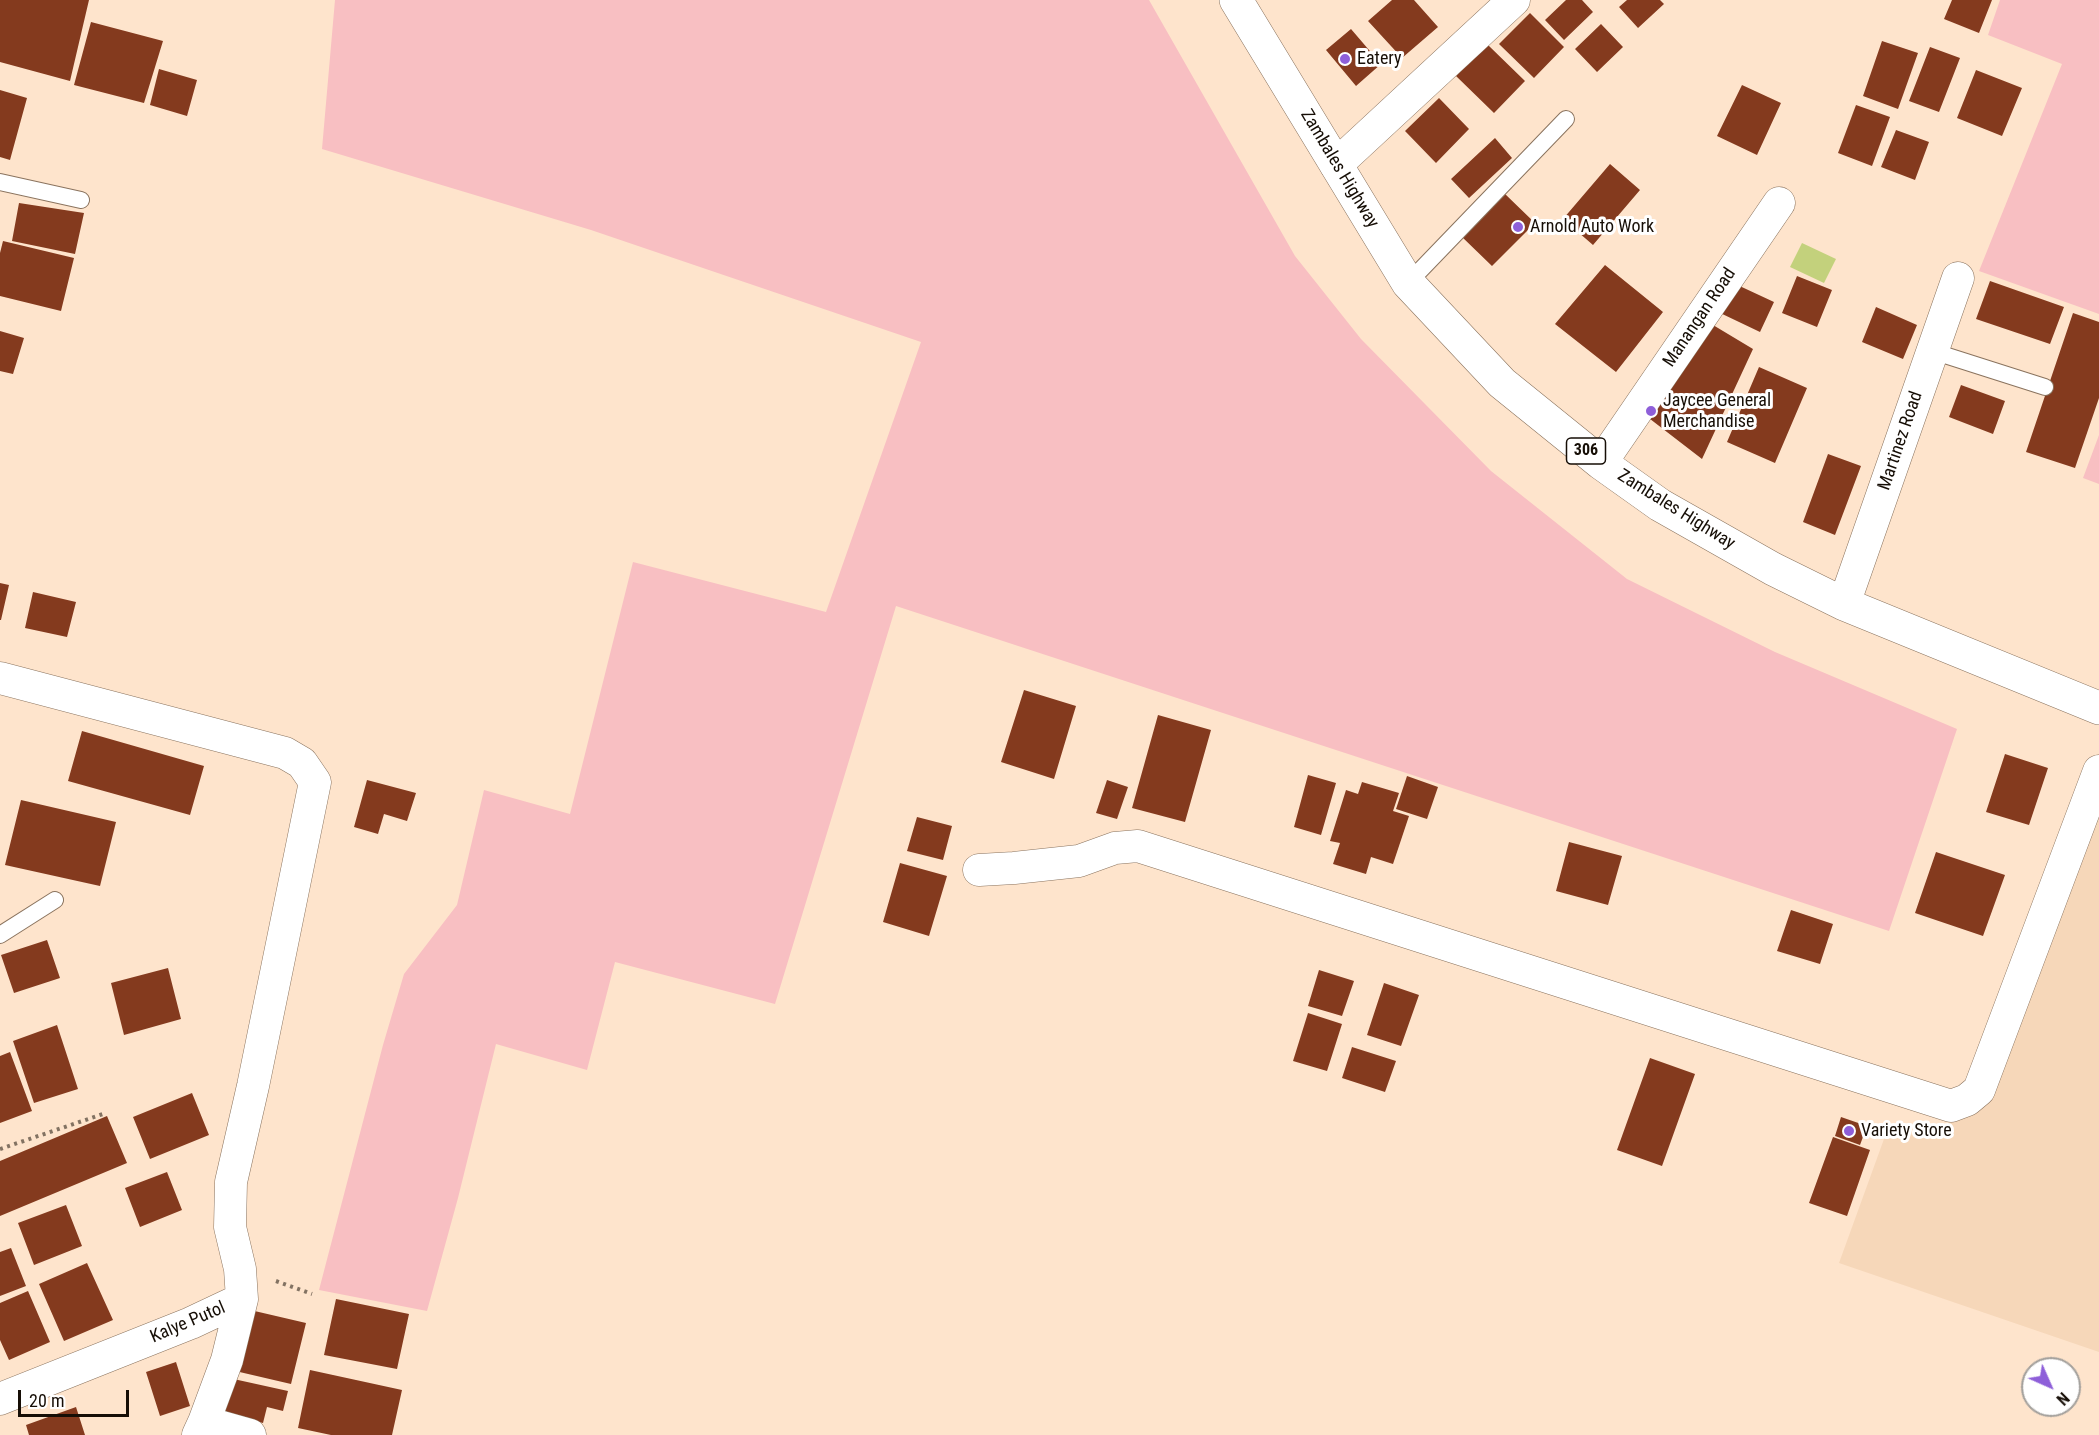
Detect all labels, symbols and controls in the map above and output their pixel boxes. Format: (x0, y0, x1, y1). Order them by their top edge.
place label: Eatery (1357, 48, 1401, 70)
marker: Eatery (1338, 52, 1352, 66)
street label: Zambales Highway (1295, 106, 1383, 232)
place label: Arnold Auto Work (1530, 216, 1654, 238)
marker: Arnold Auto Work (1511, 220, 1525, 234)
street label: Manangan Road (1659, 264, 1741, 372)
street label: Martinez Road (1874, 389, 1928, 493)
place label: Jaycee General Merchandise (1663, 390, 1771, 432)
marker: Jaycee General Merchandise (1644, 404, 1658, 418)
road number: 306 (1566, 438, 1606, 464)
street label: Zambales Highway (1613, 465, 1739, 555)
place label: Variety Store (1861, 1120, 1952, 1142)
marker: Variety Store (1842, 1124, 1856, 1138)
street label: Kalye Putol (147, 1298, 229, 1348)
north arrow (2021, 1357, 2081, 1417)
scale bar (21, 1378, 132, 1416)
text: N (2052, 1388, 2073, 1409)
text: 20 m (29, 1390, 64, 1411)

